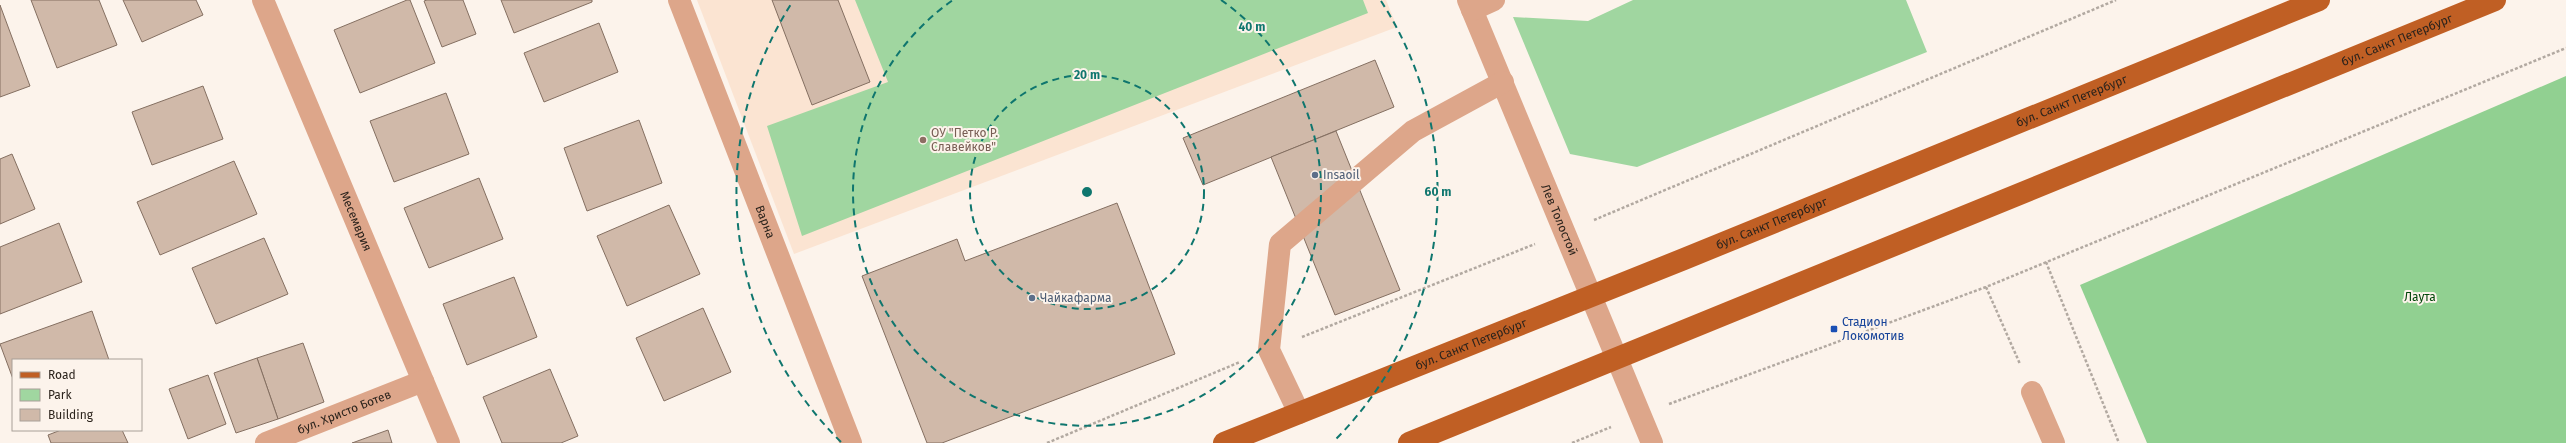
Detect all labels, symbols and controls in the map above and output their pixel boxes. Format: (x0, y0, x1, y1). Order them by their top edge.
street label: бул. Санкт Петербург (2339, 11, 2456, 69)
text: 40 m (1239, 20, 1265, 34)
text: 20 m (1074, 68, 1100, 82)
street label: бул. Санкт Петербург (2014, 72, 2130, 130)
place label: ОУ "Петко Р. Славейков" (931, 126, 998, 154)
marker: ОУ "Петко Р. Славейков" (918, 135, 928, 145)
place label: Insaoil (1323, 168, 1360, 182)
marker: Insaoil (1310, 170, 1320, 180)
street label: Лев Толостой (1538, 182, 1580, 258)
centre of rings (1080, 185, 1094, 199)
text: 60 m (1425, 185, 1451, 199)
street label: Месемврия (337, 189, 375, 253)
street label: бул. Санкт Петербург (1714, 194, 1830, 252)
street label: Варна (752, 203, 778, 241)
park label: Лаута (2404, 290, 2436, 304)
place label: Чайкафарма (1040, 291, 1112, 305)
marker: Чайкафарма (1027, 293, 1037, 303)
street label: бул. Санкт Петербург (1413, 315, 1530, 373)
place label: Стадион Локомотив (1842, 315, 1904, 343)
marker: Стадион Локомотив (1829, 324, 1839, 334)
legend (12, 359, 142, 431)
text: Road (48, 368, 76, 382)
street label: бул. Христо Ботев (295, 387, 393, 437)
text: Park (48, 388, 72, 402)
text: Building (48, 408, 94, 422)

